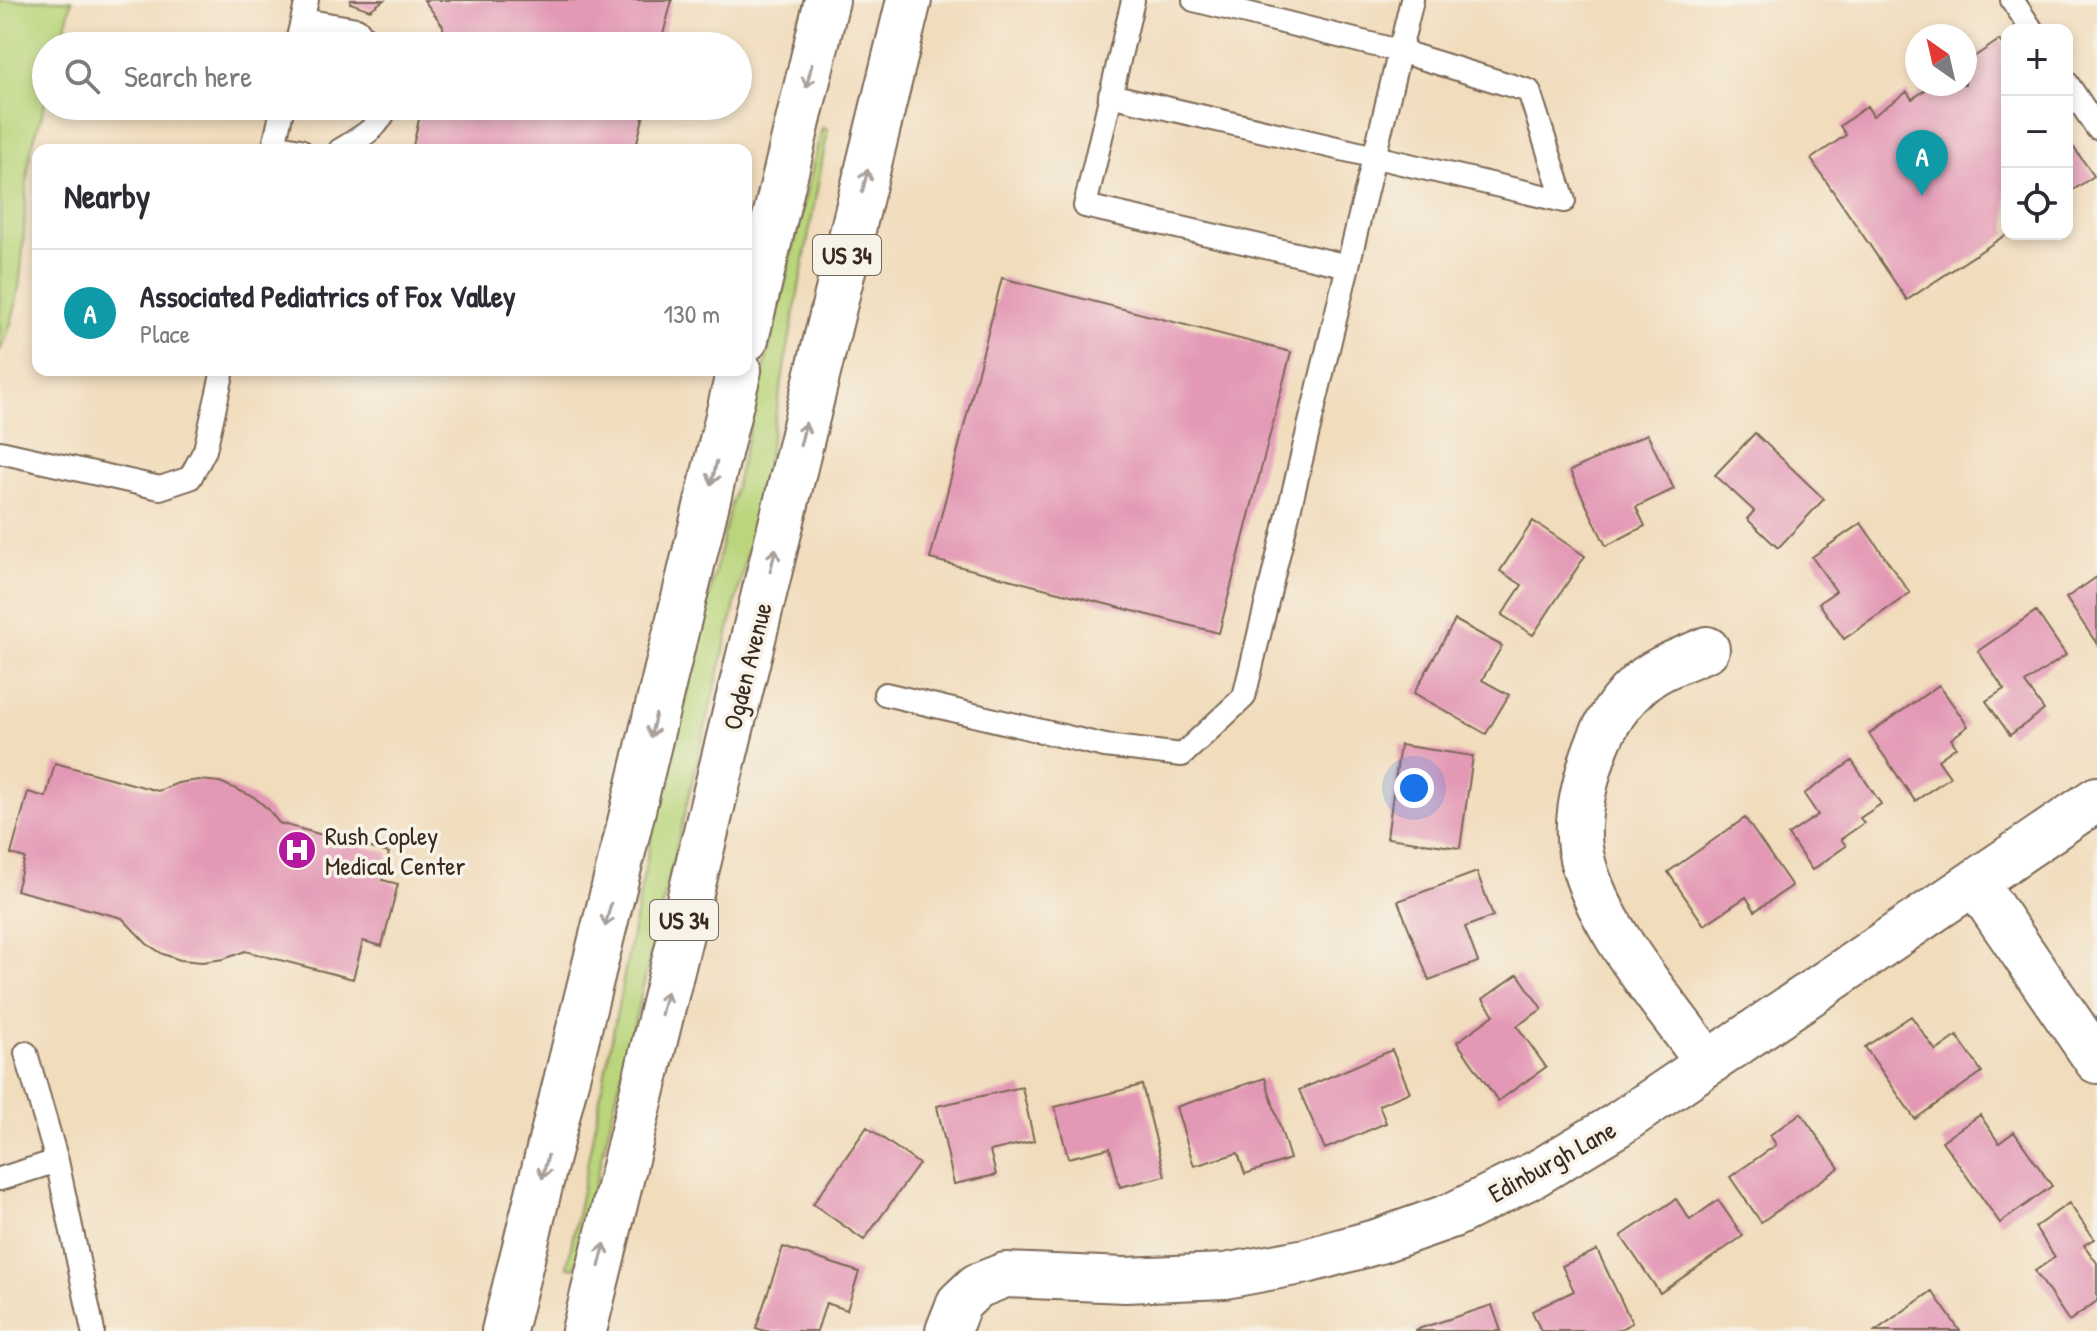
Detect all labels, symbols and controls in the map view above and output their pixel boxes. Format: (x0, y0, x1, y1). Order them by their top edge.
north arrow (1905, 24, 1977, 96)
map controls (2001, 24, 2073, 240)
button: + (2001, 24, 2073, 96)
search box (32, 32, 752, 120)
icon: search (60, 54, 104, 98)
text: Search here (124, 56, 252, 96)
one-way arrow (801, 62, 816, 88)
button: − (2001, 96, 2073, 168)
pin: A (1896, 130, 1948, 196)
button: locate (2001, 168, 2073, 240)
one-way arrow (858, 169, 873, 195)
text: Nearby (64, 173, 150, 219)
road number: US 34 (813, 235, 881, 275)
text: Associated Pediatrics of Fox Valley (140, 276, 516, 316)
text: A (84, 296, 96, 331)
text: 130 m (664, 296, 720, 331)
text: Place (140, 316, 190, 351)
one-way arrow (797, 422, 812, 447)
one-way arrow (706, 460, 721, 485)
one-way arrow (766, 547, 781, 573)
street label: Ogden Avenue (714, 599, 780, 733)
one-way arrow (645, 713, 660, 738)
your location (1394, 768, 1434, 808)
place label: Rush Copley Medical Center (325, 818, 466, 883)
hospital icon: Rush Copley Medical Center (276, 829, 318, 871)
road number: US 34 (650, 900, 718, 940)
one-way arrow (599, 902, 614, 927)
one-way arrow (658, 990, 673, 1016)
street label: Edinburgh Lane (1482, 1112, 1622, 1210)
one-way arrow (536, 1154, 551, 1180)
one-way arrow (596, 1243, 611, 1269)

